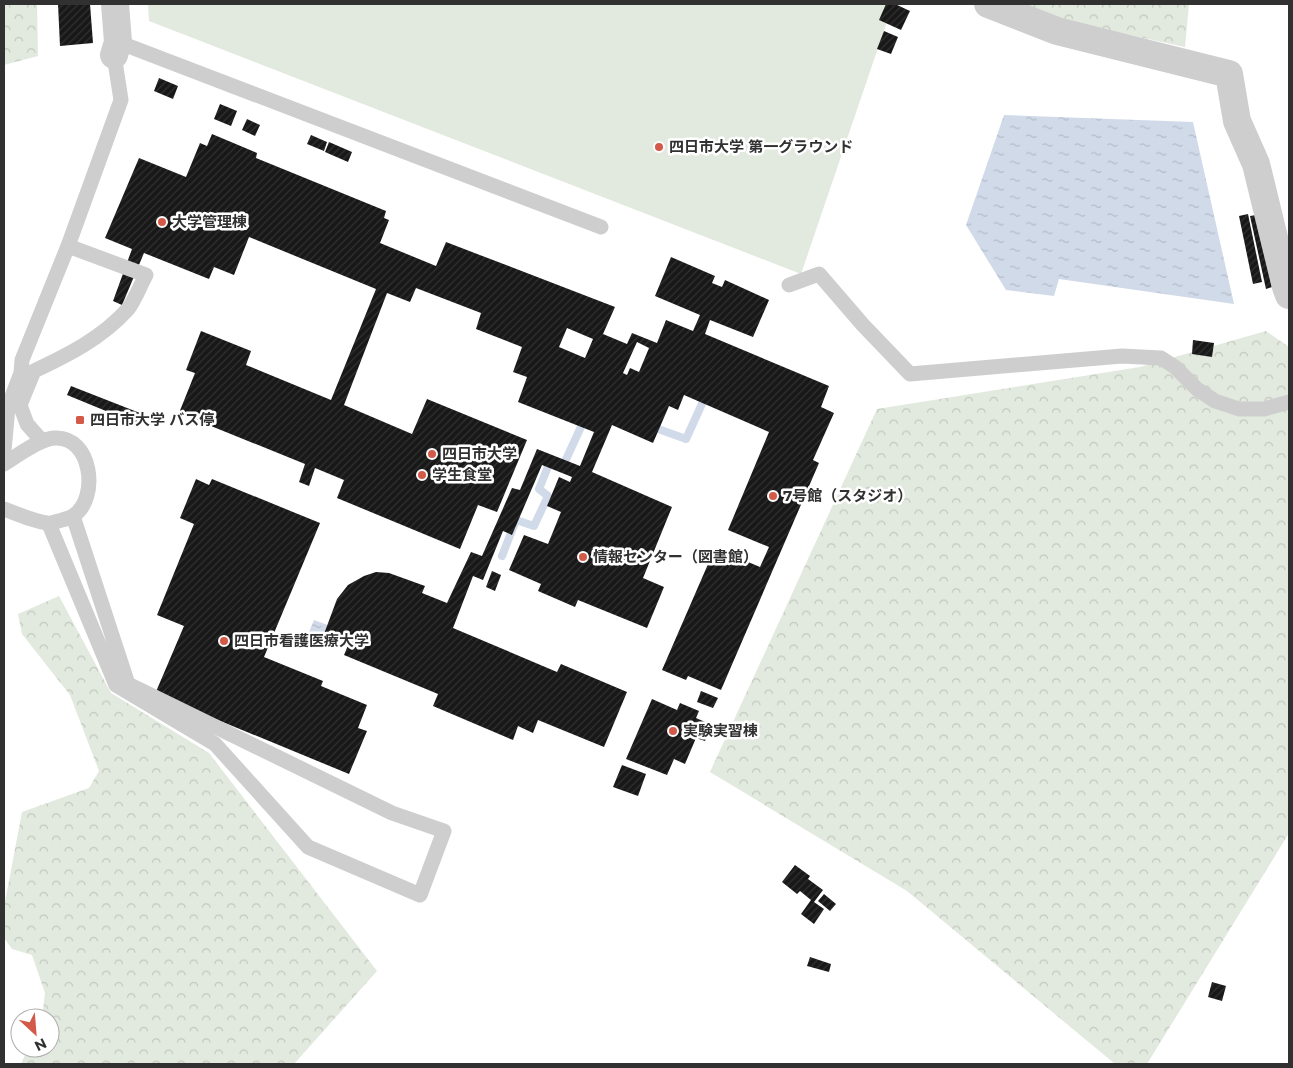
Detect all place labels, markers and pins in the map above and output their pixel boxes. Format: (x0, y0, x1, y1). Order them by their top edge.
place label: 四日市大学 第一グラウンド (669, 137, 853, 156)
marker: 四日市大学 第一グラウンド (653, 141, 665, 153)
place label: 大学管理棟 (172, 212, 247, 231)
marker: 大学管理棟 (156, 216, 168, 228)
place label: 四日市大学 バス停 (90, 410, 214, 429)
marker: 四日市大学 バス停 (74, 414, 86, 426)
place label: 四日市大学 (442, 444, 517, 463)
marker: 四日市大学 (426, 448, 438, 460)
place label: 学生食堂 (432, 465, 492, 484)
marker: 学生食堂 (416, 469, 428, 481)
place label: 7号館（スタジオ） (783, 486, 912, 505)
marker: 7号館（スタジオ） (767, 490, 779, 502)
place label: 情報センター（図書館） (593, 547, 758, 566)
marker: 情報センター（図書館） (577, 551, 589, 563)
place label: 四日市看護医療大学 (234, 631, 369, 650)
marker: 四日市看護医療大学 (218, 635, 230, 647)
place label: 実験実習棟 (683, 721, 758, 740)
marker: 実験実習棟 (667, 725, 679, 737)

